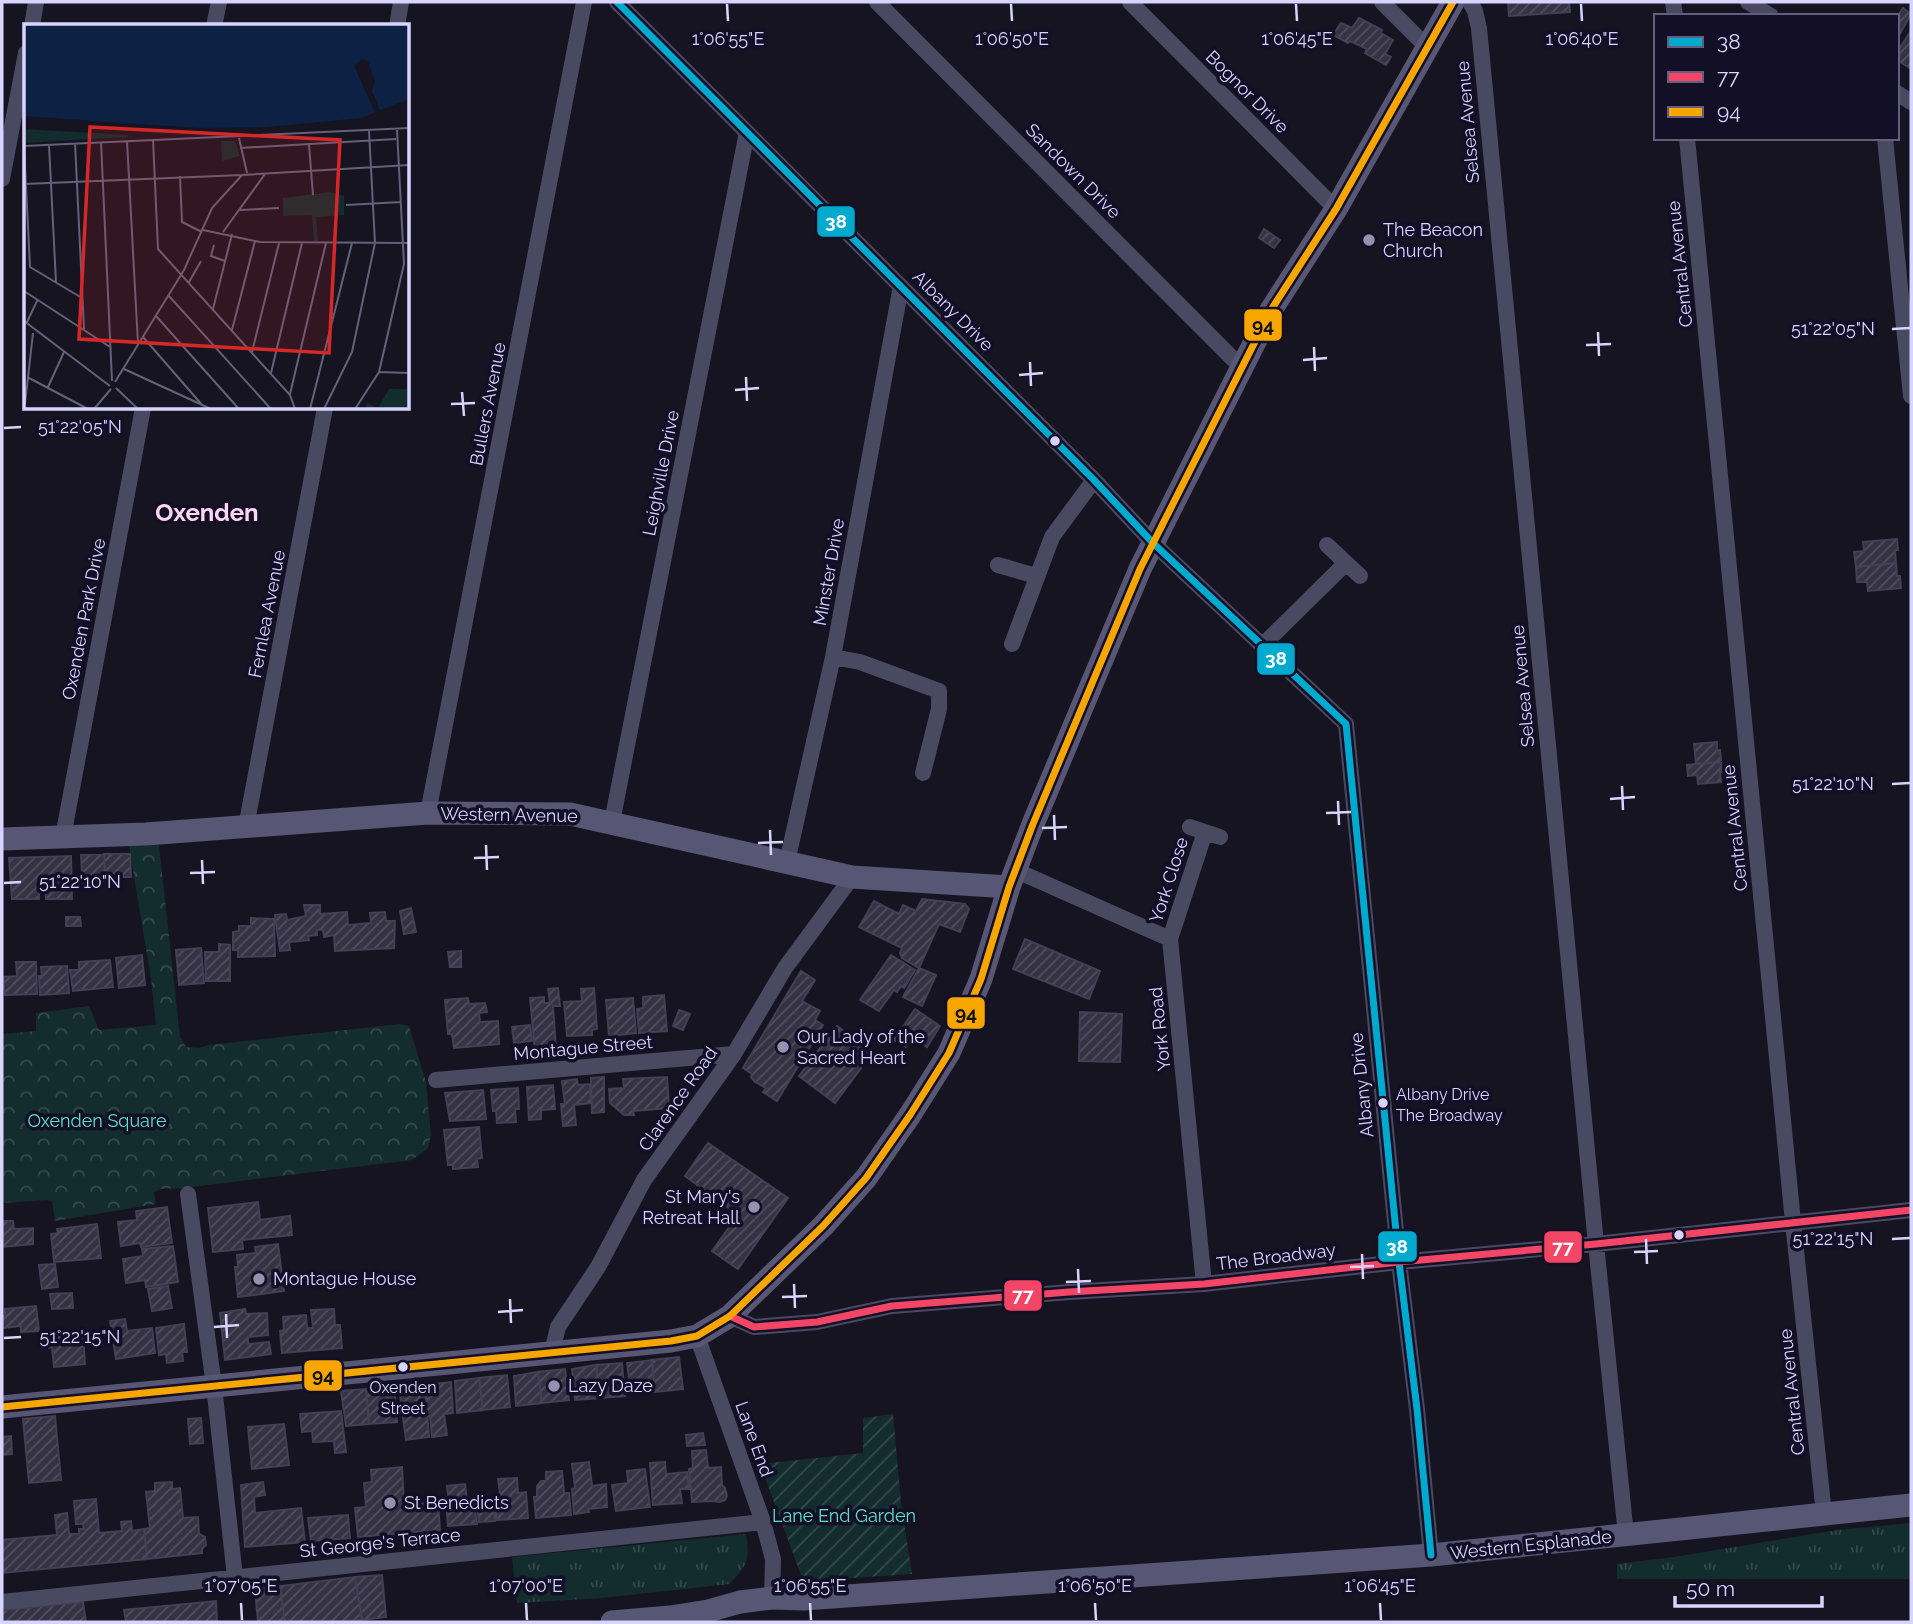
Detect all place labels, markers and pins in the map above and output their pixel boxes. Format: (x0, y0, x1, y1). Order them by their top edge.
place label: The Beacon Church (1383, 219, 1483, 261)
marker: The Beacon Church (1361, 232, 1377, 248)
unlabelled marker (1048, 434, 1062, 448)
place label: Our Lady of the Sacred Heart (797, 1026, 925, 1068)
marker: Our Lady of the Sacred Heart (775, 1039, 791, 1055)
place label: Albany Drive The Broadway (1396, 1085, 1503, 1125)
marker: Albany Drive The Broadway (1376, 1096, 1390, 1110)
place label: St Mary's Retreat Hall (642, 1186, 740, 1228)
marker: St Mary's Retreat Hall (746, 1199, 762, 1215)
unlabelled marker (1672, 1228, 1686, 1242)
place label: Montague House (273, 1268, 417, 1289)
marker: Montague House (251, 1271, 267, 1287)
marker: Oxenden Street (396, 1360, 410, 1374)
place label: Lazy Daze (568, 1375, 653, 1396)
place label: Oxenden Street (370, 1378, 436, 1418)
marker: Lazy Daze (546, 1378, 562, 1394)
place label: St Benedicts (404, 1492, 509, 1513)
marker: St Benedicts (382, 1495, 398, 1511)

